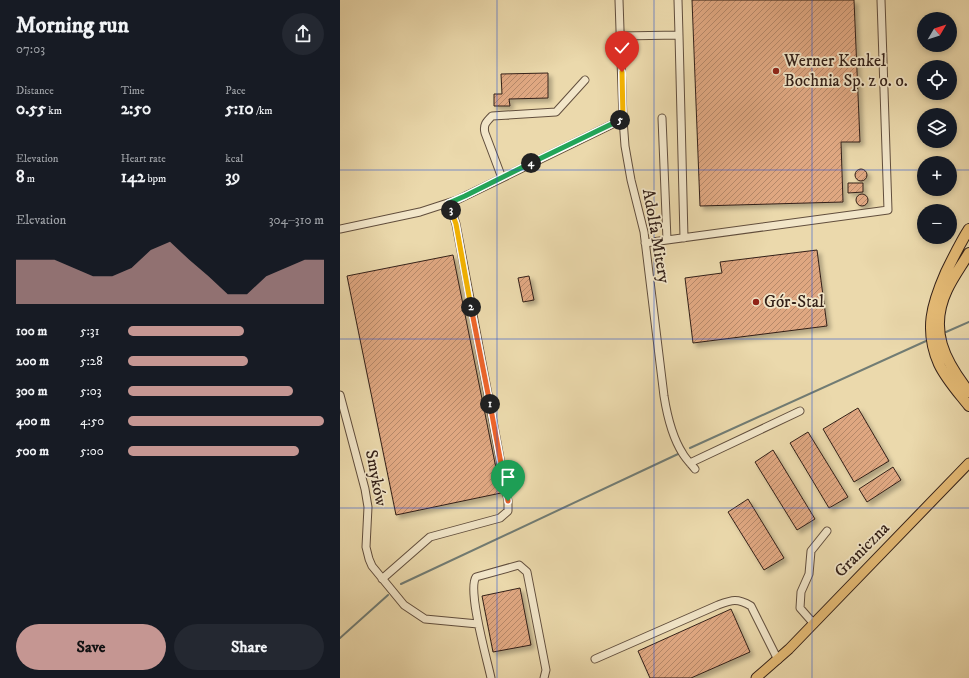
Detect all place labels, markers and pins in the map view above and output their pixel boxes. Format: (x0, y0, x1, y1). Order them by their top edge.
pin (605, 31, 639, 72)
place label: Werner Kenkel Bochnia Sp. z o. o. (783, 50, 908, 92)
marker: Werner Kenkel Bochnia Sp. z o. o. (771, 66, 781, 76)
pin: 5 (610, 110, 630, 130)
pin: 4 (521, 153, 541, 173)
pin: 3 (441, 200, 461, 220)
place label: Gór-Stal (764, 291, 824, 313)
pin: 2 (461, 297, 481, 317)
marker: Gór-Stal (751, 297, 761, 307)
pin: 1 (480, 394, 500, 414)
pin (491, 460, 525, 501)

